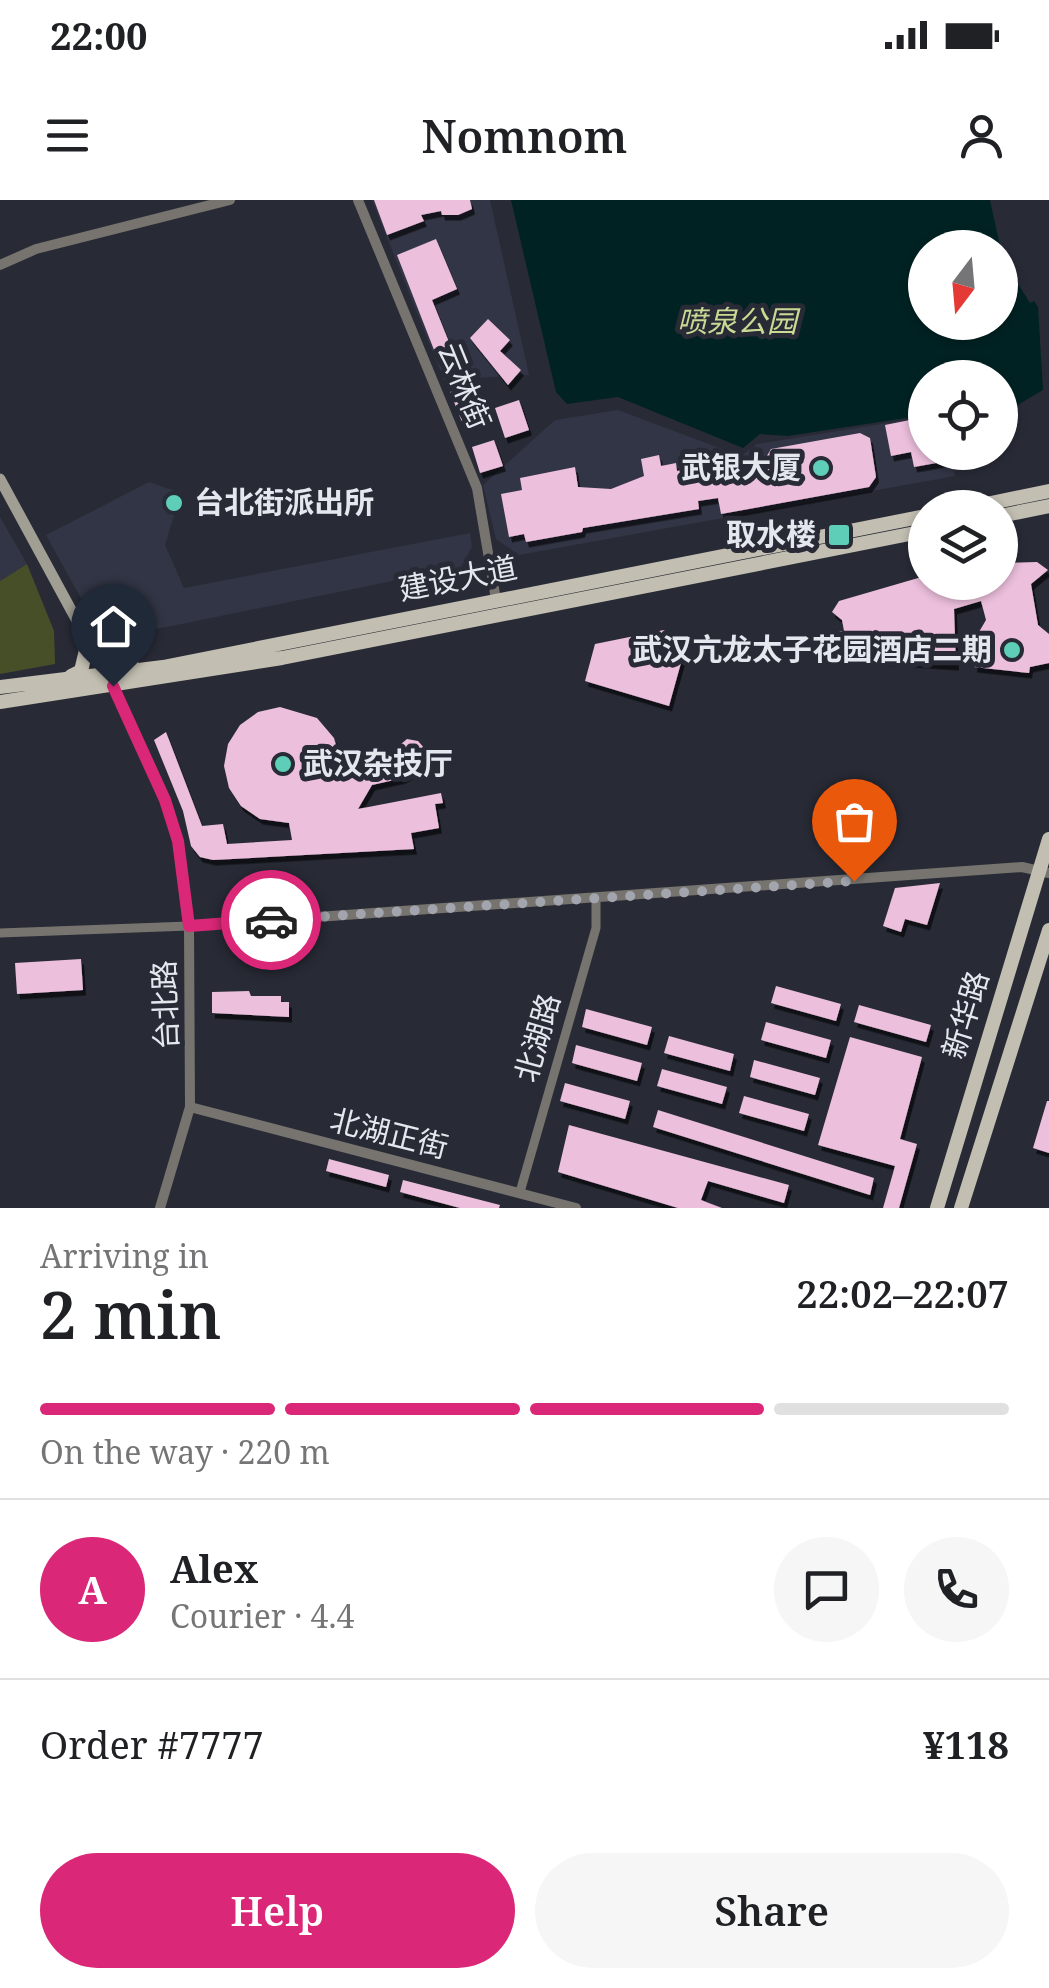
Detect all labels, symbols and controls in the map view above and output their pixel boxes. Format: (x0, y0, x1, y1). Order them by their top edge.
text: 22:00 (50, 9, 147, 61)
text: Nomnom (421, 105, 628, 166)
icon: menu (40, 108, 95, 163)
icon: person (954, 108, 1009, 163)
north arrow (908, 230, 1018, 340)
map controls (908, 230, 1018, 600)
park label: 喷泉公园 (677, 300, 801, 341)
street label: 云林街 (430, 336, 501, 435)
button: locate (908, 360, 1018, 470)
place label: 武银大厦 (681, 446, 801, 487)
marker: 武银大厦 (810, 457, 832, 479)
place label: 台北街派出所 (194, 481, 374, 522)
button: layers (908, 490, 1018, 600)
marker: 台北街派出所 (163, 492, 185, 514)
place label: 取水楼 (726, 513, 816, 554)
marker: 取水楼 (826, 522, 852, 548)
street label: 建设大道 (395, 546, 521, 609)
pin (71, 584, 156, 687)
icon: home (86, 599, 141, 654)
place label: 武汉亢龙太子花园酒店二期 (632, 628, 992, 669)
marker: 武汉亢龙太子花园酒店二期 (1001, 639, 1023, 661)
place label: 武汉杂技厅 (303, 742, 453, 783)
marker: 武汉杂技厅 (272, 753, 294, 775)
pin (812, 779, 897, 882)
icon: bag (827, 794, 882, 849)
courier (221, 870, 321, 970)
icon: car (244, 893, 299, 948)
street label: 台北路 (142, 959, 187, 1051)
street label: 新华路 (932, 966, 997, 1064)
street label: 北湖路 (504, 989, 569, 1086)
street label: 北湖正街 (326, 1098, 453, 1167)
text: Arriving in (40, 1234, 209, 1277)
text: 22:02–22:07 (796, 1267, 1009, 1319)
text: 2 min (40, 1270, 222, 1358)
text: On the way · 220 m (40, 1430, 330, 1473)
button: chat (774, 1537, 879, 1642)
button: phone (904, 1537, 1009, 1642)
text: Alex (170, 1542, 258, 1594)
text: A (78, 1563, 107, 1615)
text: Courier · 4.4 (170, 1594, 354, 1637)
text: Order #7777 (40, 1718, 264, 1770)
text: ¥118 (923, 1718, 1009, 1770)
button: Help (40, 1853, 515, 1968)
button: Share (535, 1853, 1009, 1968)

